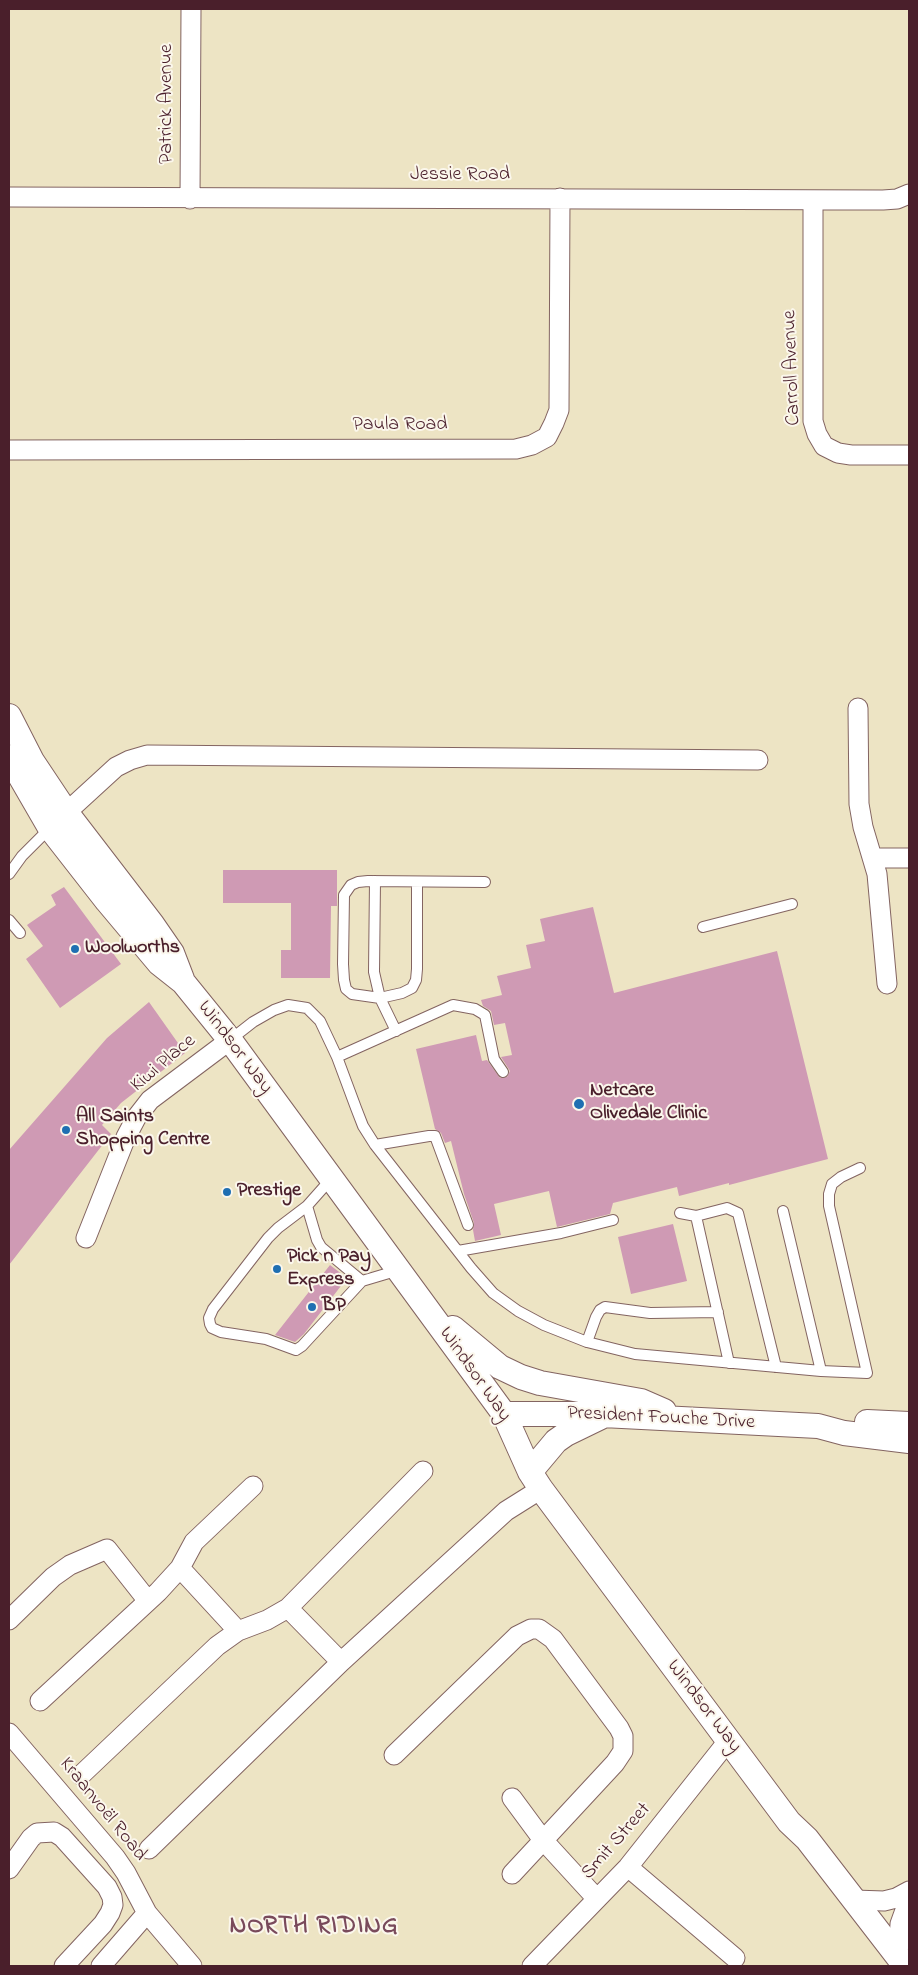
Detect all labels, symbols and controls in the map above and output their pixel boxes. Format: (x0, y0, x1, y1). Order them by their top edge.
street label: Patrick Avenue (156, 44, 180, 164)
street label: Jessie Road (410, 164, 510, 188)
street label: Carroll Avenue (779, 310, 807, 426)
street label: Paula Road (352, 414, 448, 438)
place label: Woolworths (85, 937, 180, 961)
marker: Woolworths (69, 943, 81, 955)
street label: Windsor Way (191, 997, 277, 1099)
street label: Kiwi Place (127, 1030, 201, 1098)
place label: Netcare Olivedale Clinic (590, 1080, 707, 1127)
marker: Netcare Olivedale Clinic (572, 1097, 586, 1111)
place label: All Saints Shopping Centre (76, 1106, 210, 1153)
marker: All Saints Shopping Centre (60, 1124, 72, 1136)
place label: Prestige (237, 1180, 301, 1204)
marker: Prestige (221, 1186, 233, 1198)
place label: Pick n Pay Express (287, 1246, 371, 1293)
marker: Pick n Pay Express (271, 1263, 283, 1275)
place label: BP (322, 1295, 346, 1319)
marker: BP (306, 1301, 318, 1313)
street label: Windsor Way (433, 1323, 515, 1427)
street label: President Fouche Drive (566, 1402, 756, 1436)
street label: Windsor Way (660, 1656, 746, 1758)
street label: Kraanvoël Road (53, 1753, 151, 1867)
street label: Smit Street (577, 1799, 657, 1885)
district label: NORTH RIDING (228, 1913, 400, 1943)

